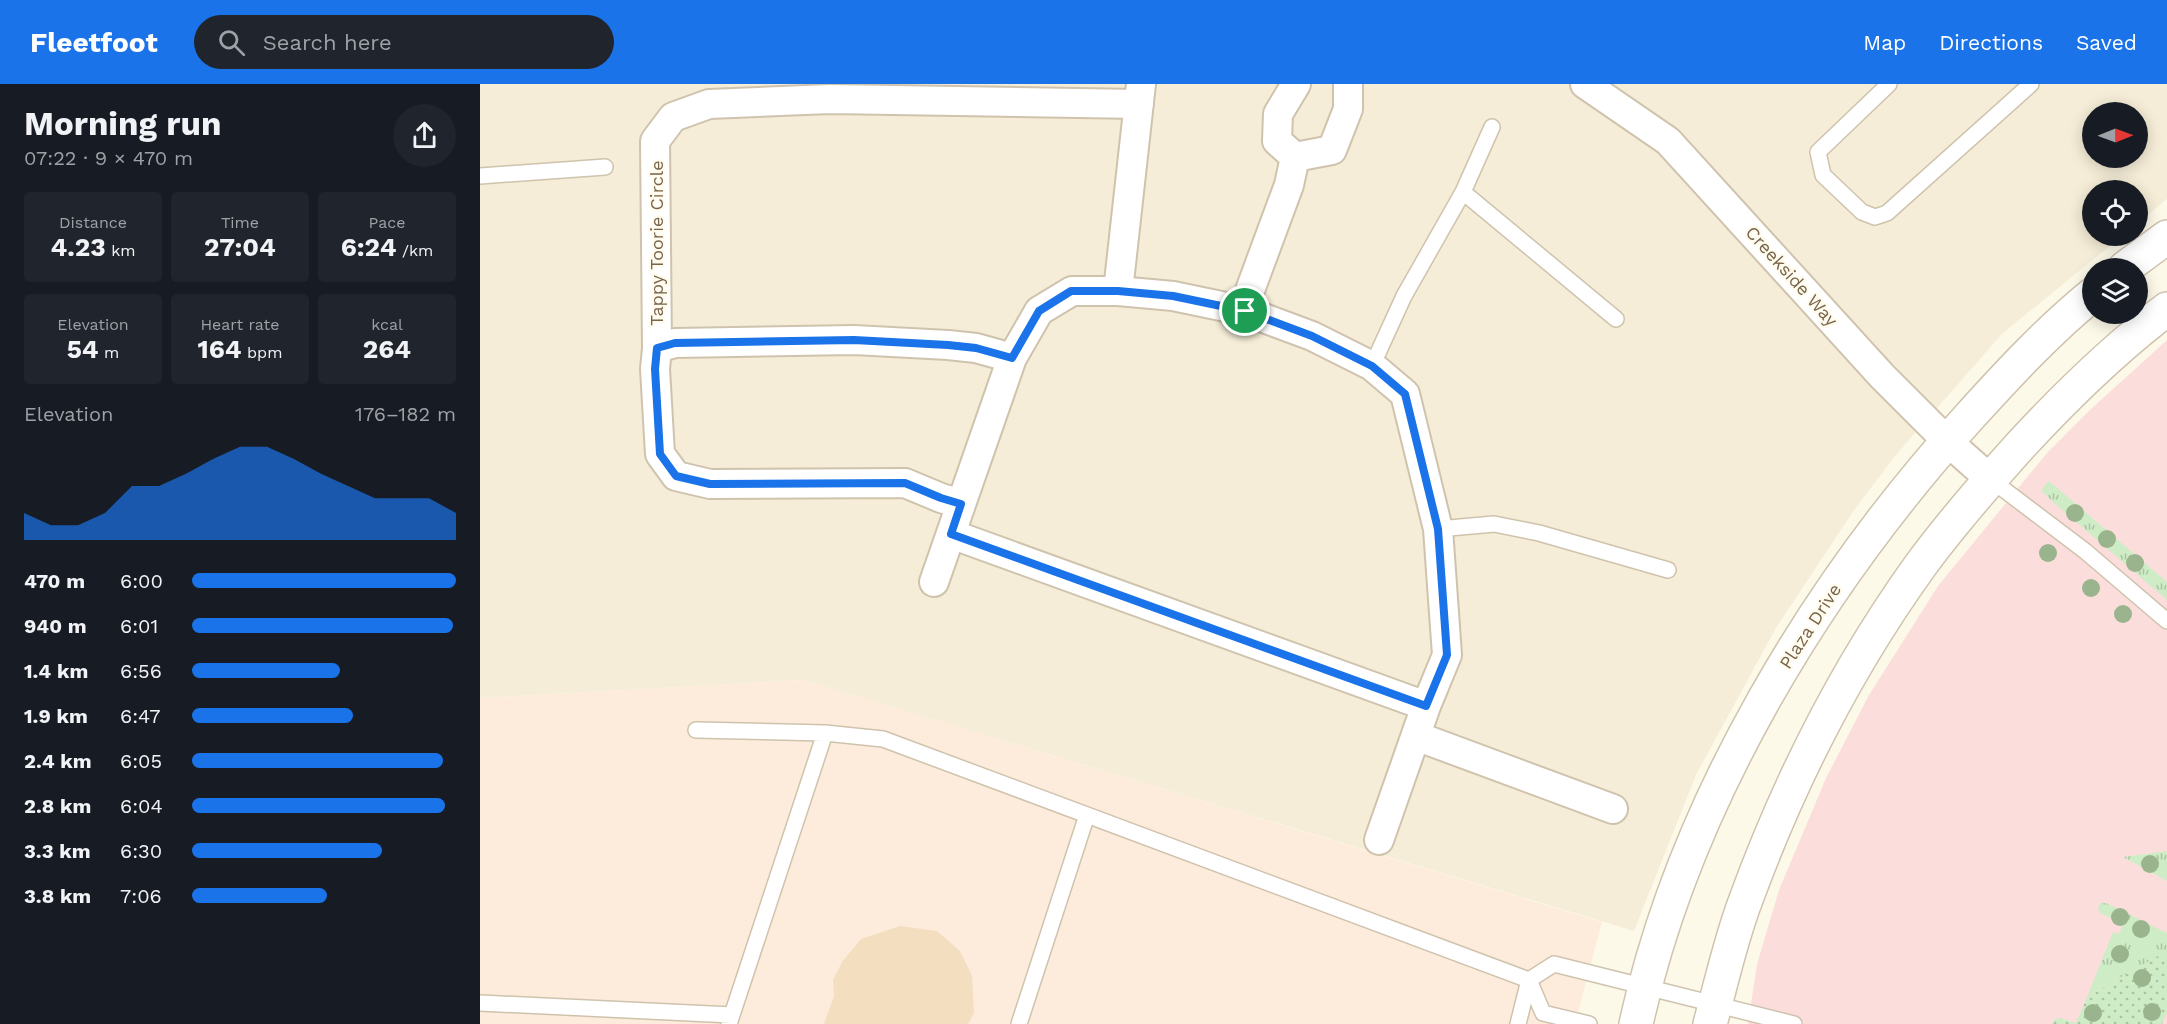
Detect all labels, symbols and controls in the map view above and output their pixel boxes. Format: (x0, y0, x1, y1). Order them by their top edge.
search box (194, 15, 614, 69)
text: Fleetfoot (30, 26, 158, 59)
icon: search (215, 26, 248, 59)
text: Search here (263, 30, 392, 55)
text: Map (1863, 30, 1906, 55)
text: Directions (1939, 30, 2043, 55)
text: Saved (2076, 30, 2137, 55)
north arrow (2082, 102, 2148, 168)
map controls (2082, 102, 2148, 324)
text: Morning run (24, 104, 221, 143)
button: share (393, 104, 456, 167)
text: 07:22 · 9 × 470 m (24, 146, 193, 170)
street label: Tappy Toorie Circle (646, 160, 667, 326)
button: locate (2082, 180, 2148, 246)
text: Distance (59, 213, 127, 232)
text: Time (221, 213, 259, 232)
text: Pace (368, 213, 406, 232)
street label: Creekside Way (1742, 222, 1843, 331)
text: 4.23 (51, 232, 106, 262)
text: 27:04 (204, 232, 276, 262)
text: 6:24 (341, 232, 397, 262)
text: km (106, 241, 135, 260)
text: /km (397, 241, 433, 260)
button: layers (2082, 258, 2148, 324)
pin (1219, 285, 1270, 336)
icon: arrive (1228, 294, 1261, 327)
text: Elevation (57, 315, 129, 334)
text: Heart rate (200, 315, 280, 334)
text: kcal (371, 315, 403, 334)
text: 54 (67, 334, 99, 364)
text: 164 (198, 334, 242, 364)
text: 264 (363, 334, 411, 364)
text: m (99, 343, 119, 362)
text: bpm (242, 343, 282, 362)
text: Elevation (24, 402, 113, 426)
text: 176–182 m (355, 402, 456, 426)
text: 470 m (24, 569, 85, 593)
text: 6:00 (120, 569, 163, 593)
street label: Plaza Drive (1775, 580, 1845, 672)
text: 940 m (24, 614, 87, 638)
text: 6:01 (120, 614, 158, 638)
text: 1.4 km (24, 659, 88, 683)
text: 6:56 (120, 659, 162, 683)
text: 1.9 km (24, 704, 88, 728)
text: 6:47 (120, 704, 161, 728)
text: 2.4 km (24, 749, 92, 773)
text: 6:05 (120, 749, 162, 773)
text: 2.8 km (24, 794, 91, 818)
text: 6:04 (120, 794, 163, 818)
text: 3.3 km (24, 839, 91, 863)
text: 6:30 (120, 839, 162, 863)
text: 3.8 km (24, 884, 91, 908)
text: 7:06 (120, 884, 162, 908)

